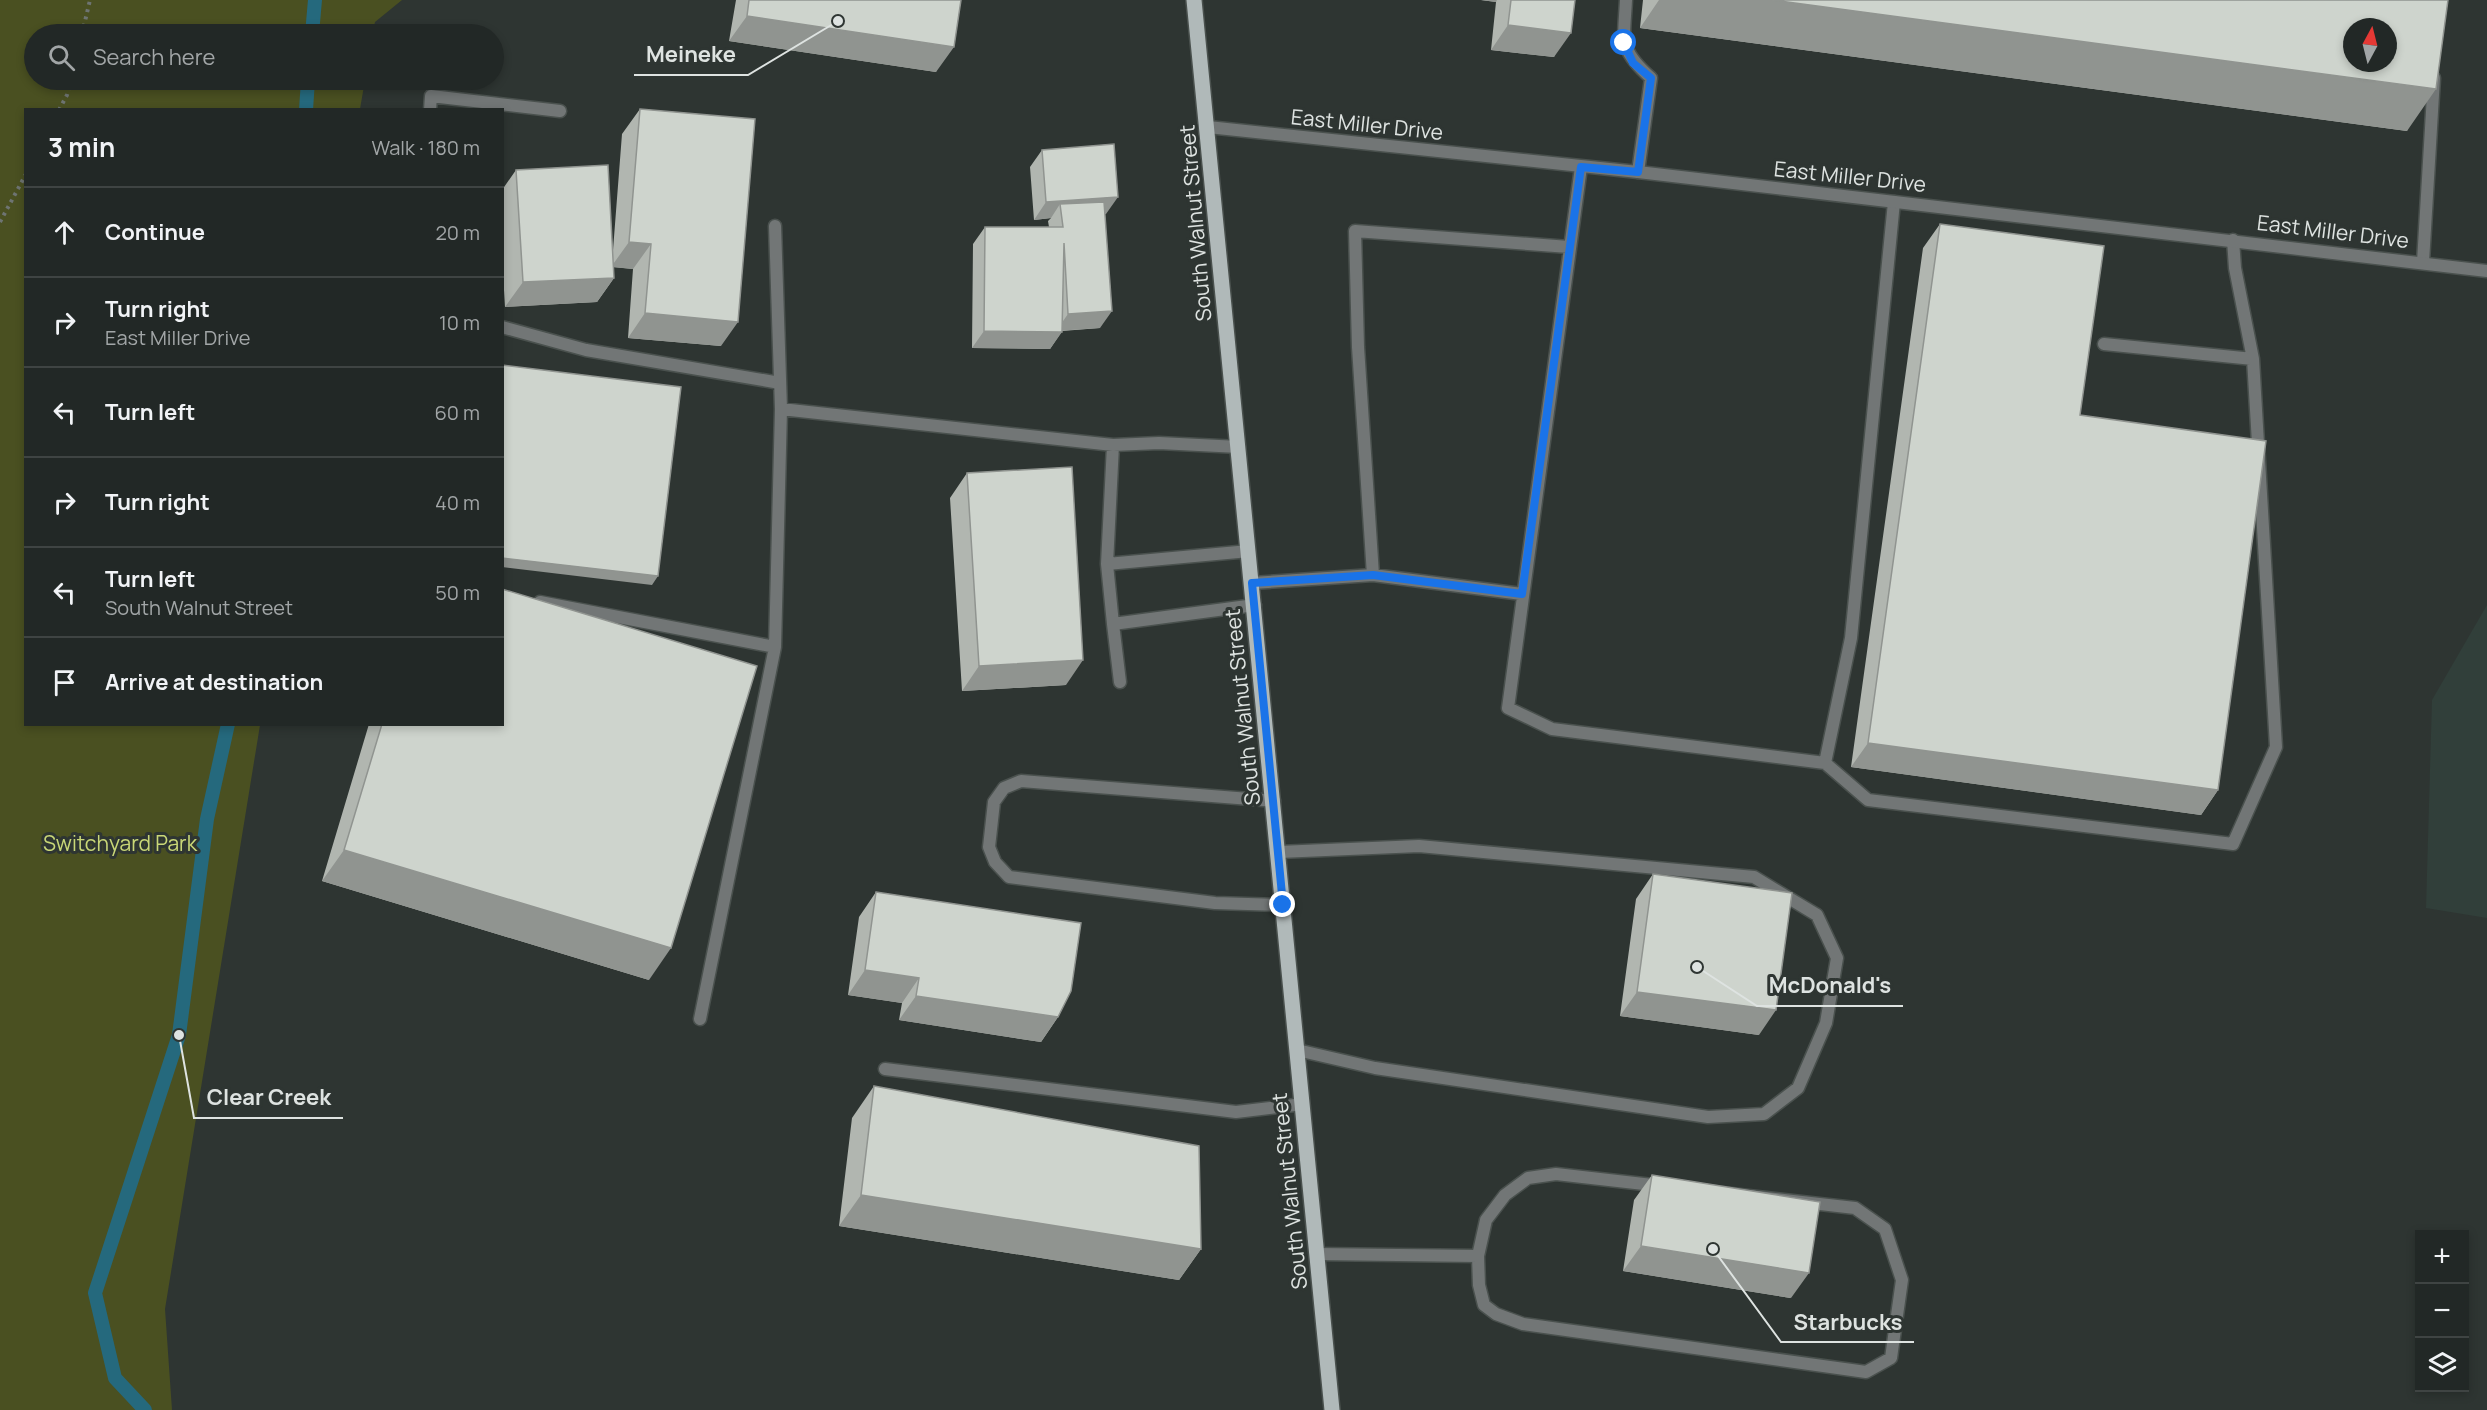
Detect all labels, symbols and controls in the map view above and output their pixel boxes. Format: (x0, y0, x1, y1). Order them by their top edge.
north arrow (2343, 18, 2397, 72)
search box (24, 24, 504, 90)
route start (1610, 29, 1636, 55)
callout: Meineke (634, 35, 748, 75)
text: Meineke (646, 39, 736, 69)
icon: search (45, 41, 78, 74)
text: Search here (93, 42, 215, 72)
street label: East Miller Drive (1290, 102, 1445, 146)
street label: South Walnut Street (1172, 124, 1218, 323)
text: 3 min (48, 129, 115, 165)
text: Walk · 180 m (371, 134, 480, 161)
street label: East Miller Drive (1773, 154, 1928, 198)
street label: East Miller Drive (2256, 208, 2411, 254)
icon: ahead (48, 216, 81, 249)
text: Continue (105, 217, 205, 247)
text: 20 m (435, 219, 480, 246)
text: Turn right (105, 294, 210, 324)
icon: right (48, 306, 81, 339)
text: 10 m (439, 309, 480, 336)
text: East Miller Drive (105, 324, 251, 351)
icon: left (48, 396, 81, 429)
text: Turn left (105, 397, 195, 427)
text: 60 m (434, 399, 480, 426)
icon: right (48, 486, 81, 519)
text: Turn right (105, 487, 210, 517)
text: 40 m (435, 489, 480, 516)
text: Turn left (105, 564, 195, 594)
icon: left (48, 576, 81, 609)
text: 50 m (435, 579, 480, 606)
text: South Walnut Street (105, 594, 293, 621)
street label: South Walnut Street (1218, 607, 1266, 807)
icon: arrive (48, 666, 81, 699)
text: Arrive at destination (105, 667, 323, 697)
park label: Switchyard Park (43, 829, 198, 857)
route end (1269, 891, 1295, 917)
callout: McDonald's (1757, 966, 1903, 1006)
text: McDonald's (1769, 970, 1891, 1000)
callout: Clear Creek (194, 1078, 343, 1118)
text: Clear Creek (207, 1082, 332, 1112)
street label: South Walnut Street (1265, 1091, 1313, 1291)
map controls (2415, 1230, 2469, 1392)
button: + (2415, 1230, 2469, 1284)
button: − (2415, 1284, 2469, 1338)
callout: Starbucks (1781, 1302, 1914, 1342)
text: Starbucks (1794, 1307, 1903, 1337)
button: layers (2415, 1338, 2469, 1392)

